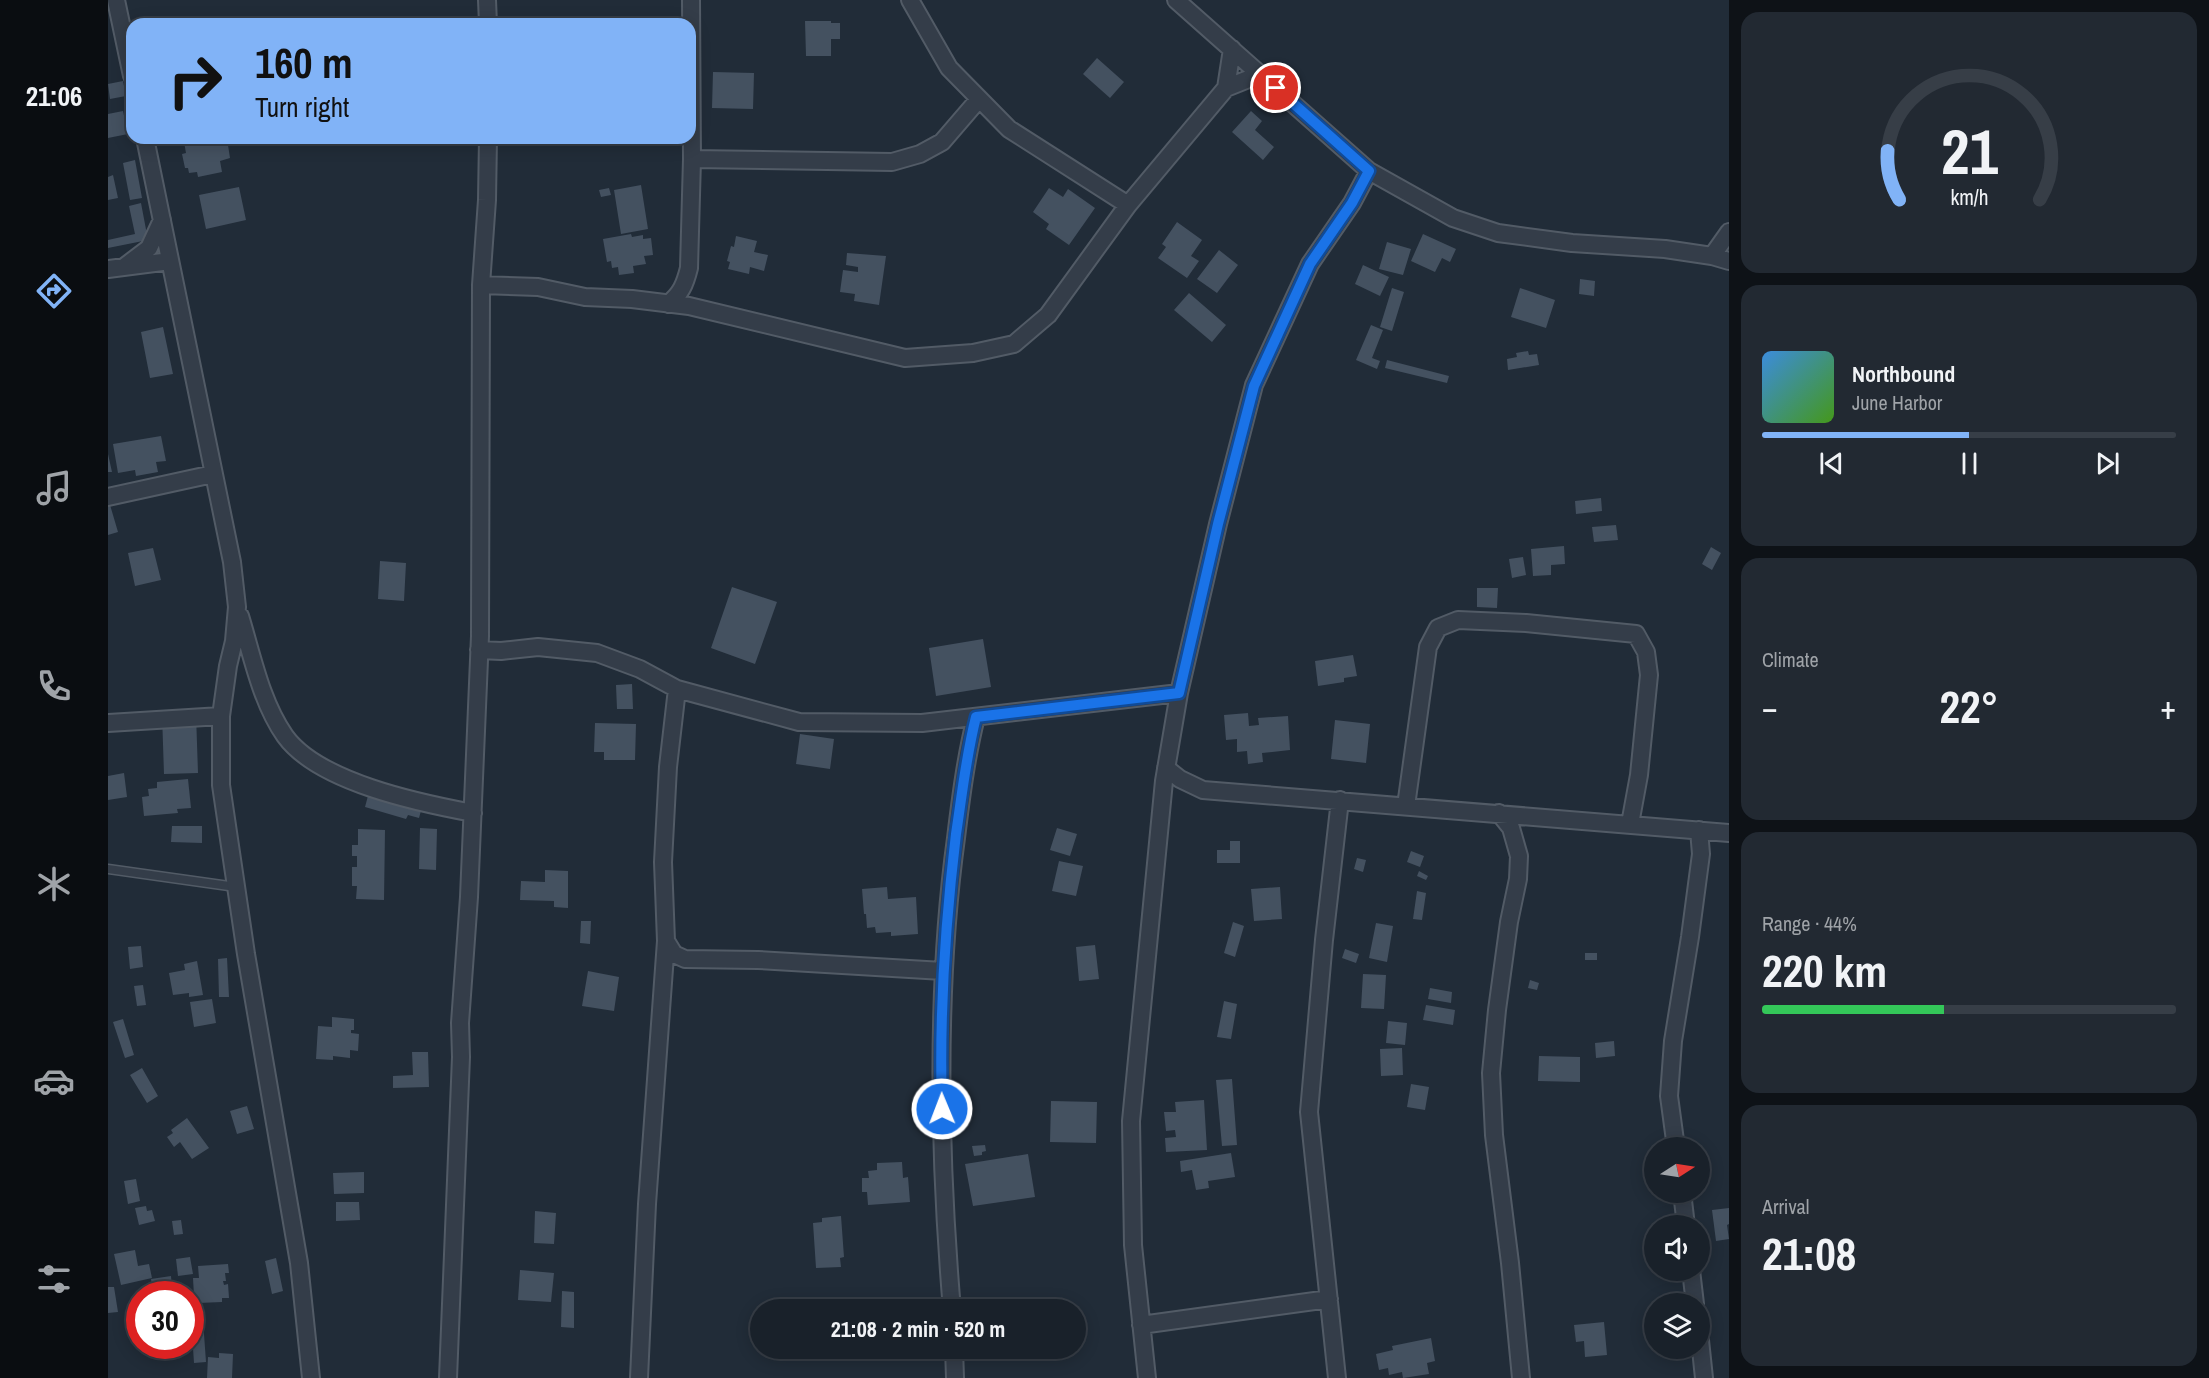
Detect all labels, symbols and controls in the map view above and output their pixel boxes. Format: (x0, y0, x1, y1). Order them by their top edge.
text: 160 m (255, 35, 353, 91)
icon: right (156, 42, 234, 120)
pin (1250, 62, 1301, 113)
icon: arrive (1259, 71, 1292, 104)
text: 21:06 (26, 78, 82, 114)
text: Turn right (255, 89, 349, 125)
text: 21 (1941, 109, 1998, 193)
text: km/h (1950, 183, 1988, 212)
icon: directions (33, 270, 75, 312)
text: Northbound (1852, 359, 1955, 389)
text: June Harbor (1852, 389, 1942, 416)
icon: previous (1815, 447, 1848, 480)
icon: pause (1953, 447, 1986, 480)
icon: next (2091, 447, 2124, 480)
icon: music (33, 467, 75, 509)
text: Climate (1762, 646, 1819, 673)
icon: phone (33, 665, 75, 707)
text: 22° (1939, 676, 1999, 737)
text: − (1762, 685, 1778, 729)
text: + (2160, 685, 2176, 729)
icon: climate (33, 863, 75, 905)
text: Range · 44% (1762, 910, 1857, 937)
text: 220 km (1762, 940, 1887, 1001)
icon: car (33, 1060, 75, 1102)
position arrow (910, 1077, 974, 1141)
north arrow (1644, 1137, 1710, 1203)
map controls (1644, 1137, 1710, 1359)
text: Arrival (1762, 1193, 1809, 1220)
button: sound (1644, 1215, 1710, 1281)
text: 21:08 (1762, 1223, 1856, 1284)
icon: filters (33, 1258, 75, 1300)
speed limit sign: 30 (126, 1281, 204, 1359)
button: layers (1644, 1293, 1710, 1359)
text: 21:08 · 2 min · 520 m (831, 1314, 1005, 1344)

